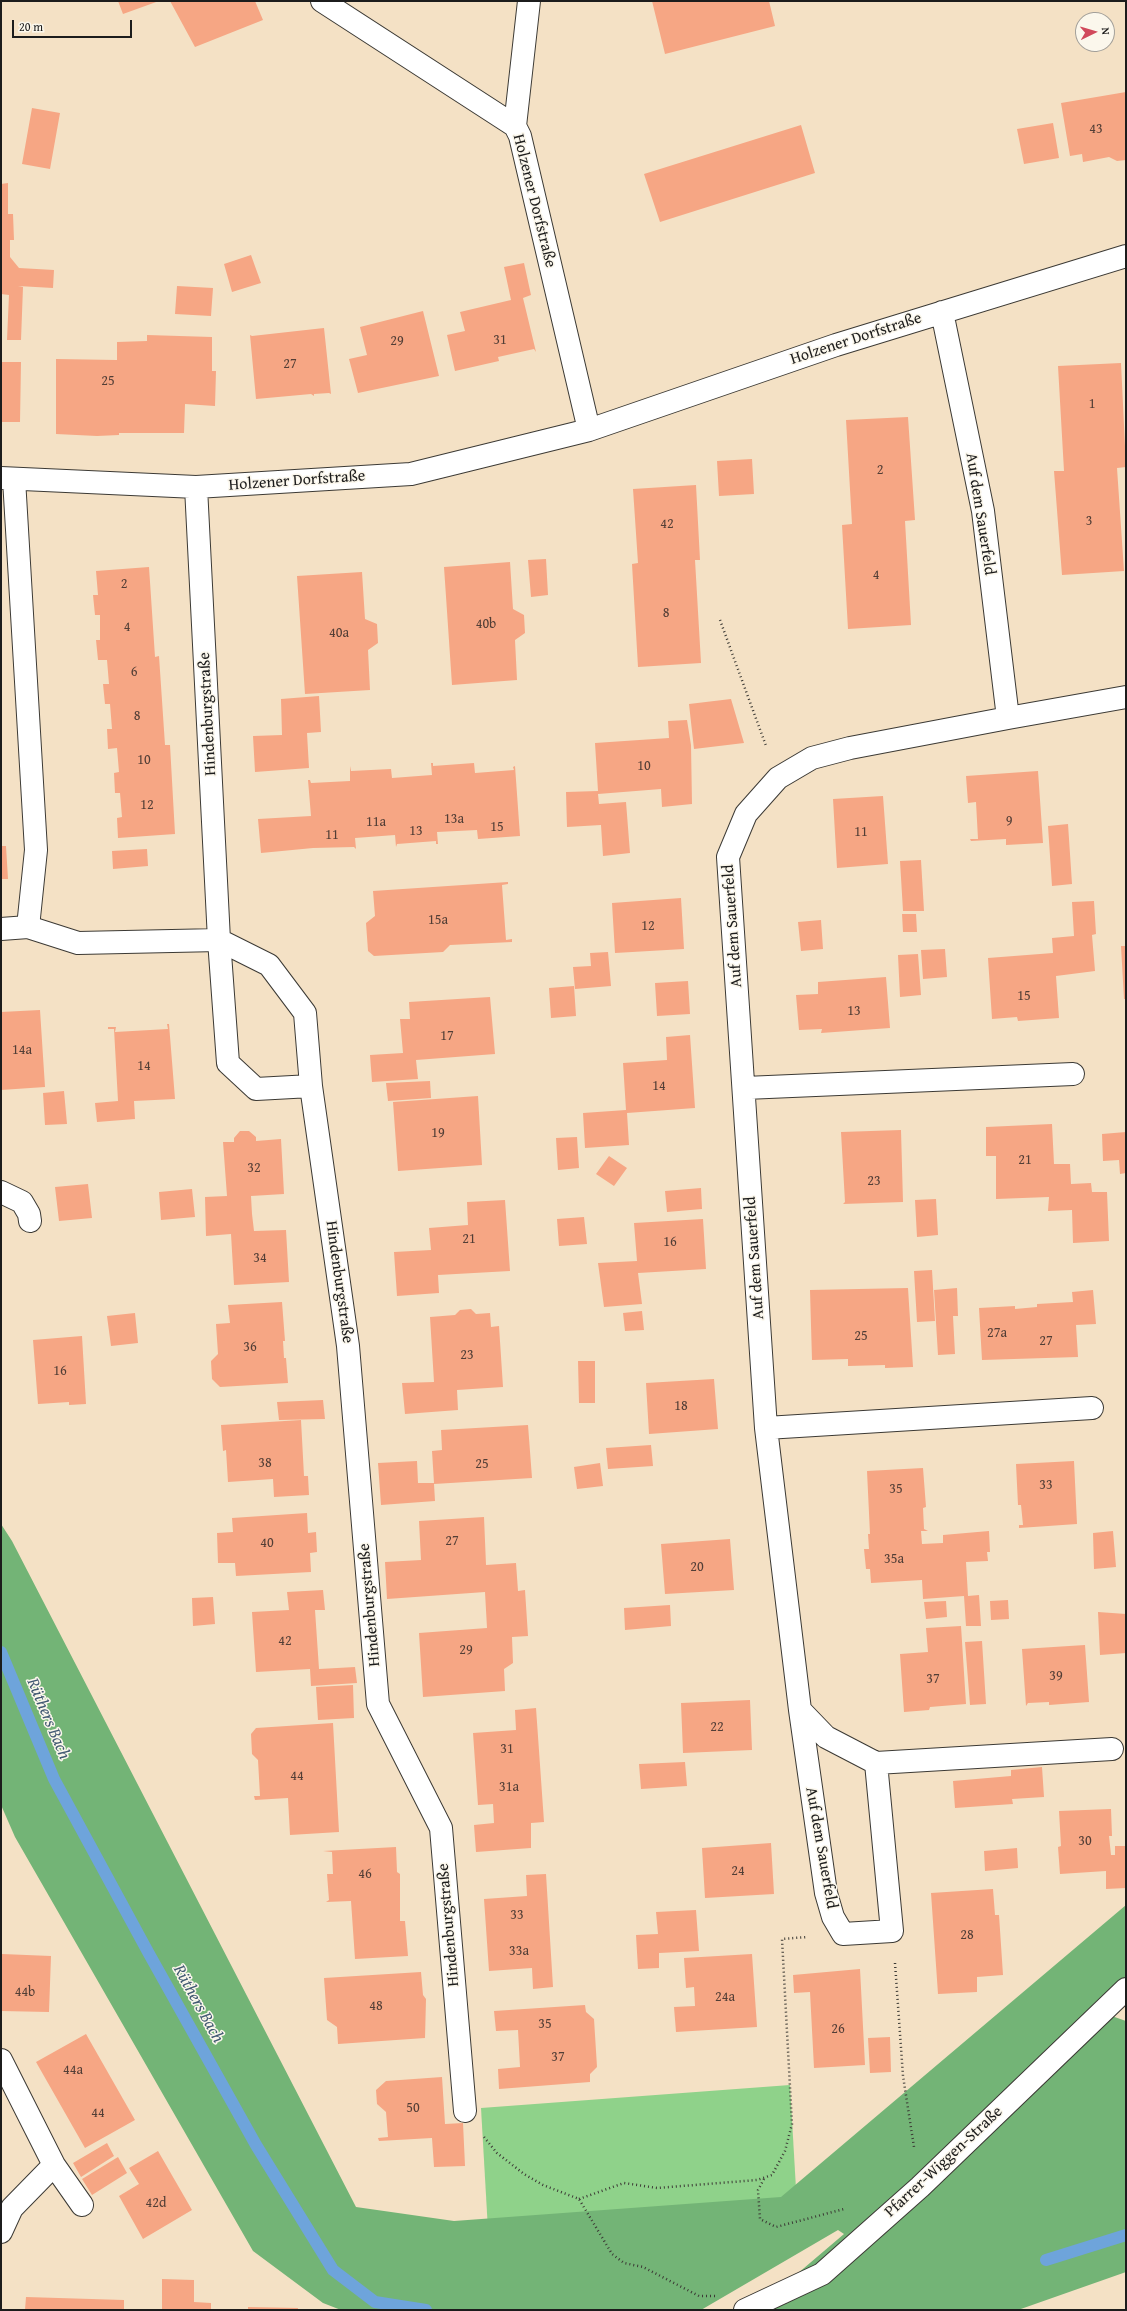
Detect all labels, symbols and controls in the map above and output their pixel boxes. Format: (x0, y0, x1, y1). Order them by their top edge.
scale bar (14, 12, 134, 38)
north arrow (1075, 12, 1115, 52)
text: 20 m (19, 18, 43, 35)
text: N (1098, 27, 1114, 35)
house number: 43 (1089, 121, 1103, 137)
street label: Holzener Dorfstraße (508, 132, 560, 270)
street label: Holzener Dorfstraße (788, 309, 924, 369)
house number: 31 (493, 332, 507, 348)
house number: 29 (390, 333, 404, 349)
house number: 27 (283, 356, 297, 372)
house number: 25 (101, 373, 115, 389)
house number: 1 (1089, 396, 1095, 412)
street label: Auf dem Sauerfeld (961, 452, 999, 576)
house number: 2 (877, 462, 883, 478)
street label: Holzener Dorfstraße (228, 467, 366, 495)
house number: 3 (1086, 513, 1092, 529)
house number: 42 (660, 516, 674, 532)
house number: 4 (873, 567, 879, 583)
house number: 2 (121, 576, 127, 592)
house number: 8 (663, 605, 669, 621)
house number: 40b (476, 616, 496, 632)
house number: 4 (124, 619, 130, 635)
house number: 40a (329, 625, 349, 641)
street label: Hindenburgstraße (195, 652, 221, 776)
house number: 6 (131, 664, 137, 680)
house number: 8 (134, 708, 140, 724)
house number: 10 (137, 752, 151, 768)
house number: 10 (637, 758, 651, 774)
house number: 12 (140, 797, 154, 813)
house number: 13a (444, 811, 464, 827)
house number: 9 (1006, 813, 1012, 829)
house number: 11a (366, 814, 386, 830)
house number: 15 (490, 819, 504, 835)
house number: 13 (409, 823, 423, 839)
house number: 11 (854, 824, 868, 840)
house number: 11 (325, 827, 339, 843)
street label: Auf dem Sauerfeld (719, 864, 747, 988)
house number: 15a (428, 912, 448, 928)
house number: 12 (641, 918, 655, 934)
house number: 15 (1017, 988, 1031, 1004)
house number: 13 (847, 1003, 861, 1019)
house number: 17 (440, 1028, 454, 1044)
house number: 14a (12, 1042, 32, 1058)
house number: 14 (137, 1058, 151, 1074)
house number: 14 (652, 1078, 666, 1094)
house number: 19 (431, 1125, 445, 1141)
house number: 21 (1018, 1152, 1032, 1168)
house number: 32 (247, 1160, 261, 1176)
house number: 23 (867, 1173, 881, 1189)
street label: Auf dem Sauerfeld (741, 1196, 769, 1320)
street label: Hindenburgstraße (321, 1220, 357, 1344)
house number: 21 (462, 1231, 476, 1247)
house number: 16 (663, 1234, 677, 1250)
house number: 34 (253, 1250, 267, 1266)
house number: 27a (987, 1325, 1007, 1341)
house number: 25 (854, 1328, 868, 1344)
house number: 27 (1039, 1333, 1053, 1349)
house number: 36 (243, 1339, 257, 1355)
house number: 23 (460, 1347, 474, 1363)
house number: 16 (53, 1363, 67, 1379)
house number: 18 (674, 1398, 688, 1414)
house number: 38 (258, 1455, 272, 1471)
house number: 25 (475, 1456, 489, 1472)
house number: 33 (1039, 1477, 1053, 1493)
house number: 35 (889, 1481, 903, 1497)
house number: 27 (445, 1533, 459, 1549)
house number: 40 (260, 1535, 274, 1551)
street label: Hindenburgstraße (355, 1543, 385, 1667)
house number: 35a (884, 1551, 904, 1567)
house number: 20 (690, 1559, 704, 1575)
house number: 42 (278, 1633, 292, 1649)
house number: 29 (459, 1642, 473, 1658)
house number: 39 (1049, 1668, 1063, 1684)
house number: 37 (926, 1671, 940, 1687)
water label: Rüthers Bach (22, 1675, 74, 1763)
house number: 22 (710, 1719, 724, 1735)
house number: 31 (500, 1741, 514, 1757)
house number: 44 (290, 1768, 304, 1784)
house number: 31a (499, 1779, 519, 1795)
street label: Auf dem Sauerfeld (801, 1786, 841, 1910)
house number: 30 (1078, 1833, 1092, 1849)
street label: Hindenburgstraße (434, 1863, 464, 1987)
house number: 24 (731, 1863, 745, 1879)
house number: 46 (358, 1866, 372, 1882)
house number: 33 (510, 1907, 524, 1923)
house number: 28 (960, 1927, 974, 1943)
house number: 33a (509, 1943, 529, 1959)
water label: Rüthers Bach (168, 1961, 228, 2047)
house number: 44b (15, 1984, 35, 2000)
house number: 24a (715, 1989, 735, 2005)
house number: 48 (369, 1998, 383, 2014)
house number: 35 (538, 2016, 552, 2032)
house number: 26 (831, 2021, 845, 2037)
house number: 37 (551, 2049, 565, 2065)
house number: 44a (63, 2062, 83, 2078)
house number: 50 (406, 2100, 420, 2116)
street label: Pfarrer-Wiggen-Straße (881, 2102, 1007, 2222)
house number: 44 (91, 2105, 105, 2121)
house number: 42d (146, 2195, 166, 2211)

